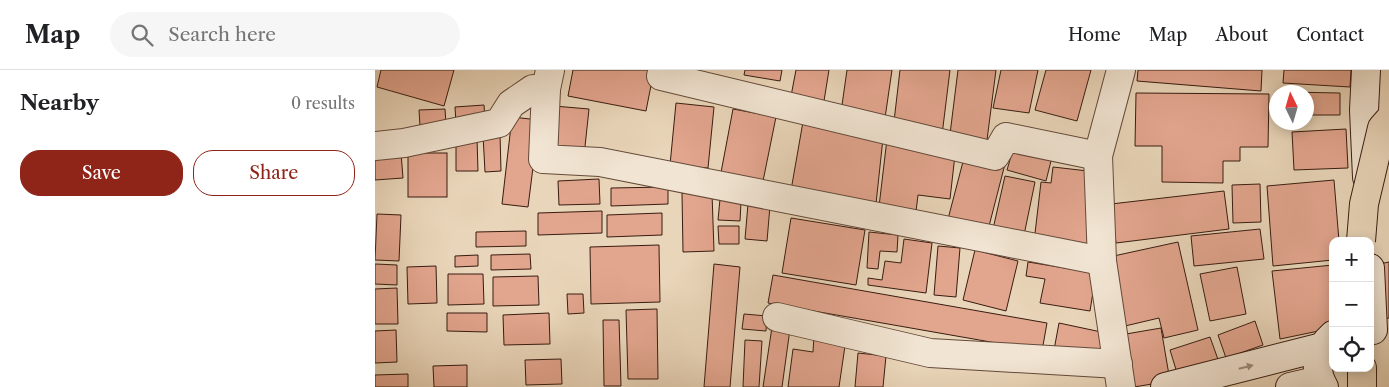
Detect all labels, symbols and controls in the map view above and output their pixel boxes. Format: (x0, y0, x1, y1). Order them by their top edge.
search box (110, 12, 460, 57)
text: Map (25, 20, 80, 49)
icon: search (128, 21, 156, 49)
text: Search here (168, 23, 276, 46)
text: Home (1068, 24, 1121, 46)
text: Map (1149, 24, 1187, 46)
text: About (1215, 24, 1268, 46)
text: Contact (1296, 24, 1364, 46)
north arrow (1269, 85, 1314, 130)
text: Nearby (20, 90, 99, 115)
text: 0 results (291, 93, 355, 113)
button: Save (20, 150, 183, 196)
button: Share (193, 150, 355, 196)
map controls (1329, 237, 1374, 372)
button: + (1329, 237, 1374, 282)
button: − (1329, 282, 1374, 327)
button: locate (1329, 327, 1374, 372)
one-way arrow (1238, 363, 1253, 371)

